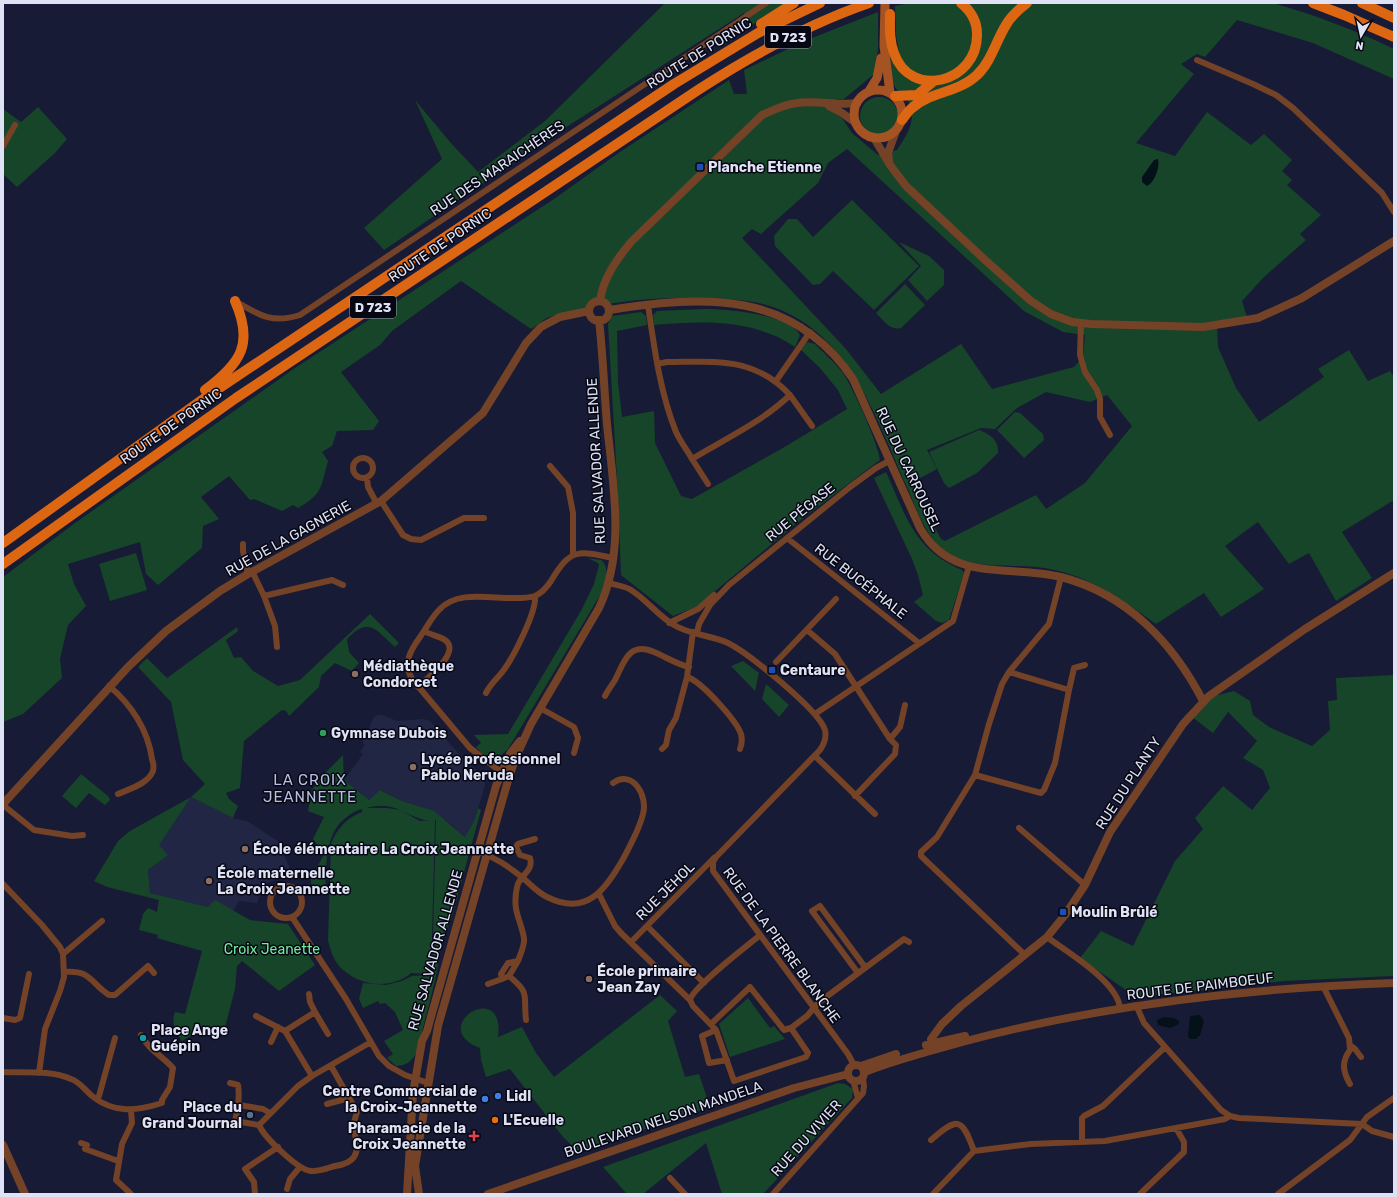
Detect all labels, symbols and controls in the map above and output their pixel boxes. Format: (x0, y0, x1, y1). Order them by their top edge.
street label: ROUTE DE PORNIC (644, 14, 755, 93)
north arrow (1341, 16, 1381, 56)
road number: D 723 (765, 26, 811, 48)
text: N (1355, 38, 1364, 52)
street label: RUE DES MARAICHÈRES (426, 116, 568, 220)
place label: Planche Etienne (708, 159, 821, 176)
marker: Planche Etienne (695, 162, 705, 172)
street label: ROUTE DE PORNIC (386, 205, 495, 286)
road number: D 723 (350, 296, 396, 318)
street label: RUE SALVADOR ALLENDE (584, 378, 609, 544)
street label: ROUTE DE PORNIC (117, 385, 226, 468)
street label: RUE DU CARROUSEL (872, 404, 945, 534)
street label: RUE PÉGASE (762, 479, 838, 545)
street label: RUE DE LA GAGNERIE (223, 497, 354, 580)
street label: RUE BUCÉPHALE (811, 539, 911, 623)
place label: Médiathèque Condorcet (363, 658, 454, 691)
place label: Centaure (780, 662, 845, 679)
marker: Centaure (767, 665, 777, 675)
marker: Médiathèque Condorcet (350, 669, 360, 679)
place label: Gymnase Dubois (331, 725, 447, 742)
marker: Gymnase Dubois (318, 728, 328, 738)
street label: RUE DU PLANTY (1092, 734, 1165, 833)
place label: Lycée professionnel Pablo Neruda (421, 751, 560, 784)
marker: Lycée professionnel Pablo Neruda (408, 762, 418, 772)
district label: LA CROIX JEANNETTE (263, 771, 357, 806)
place label: École élémentaire La Croix Jeannette (253, 840, 514, 858)
marker: École élémentaire La Croix Jeannette (240, 844, 250, 854)
street label: RUE JÉHOL (632, 858, 698, 924)
place label: École maternelle La Croix Jeannette (217, 864, 350, 898)
street label: RUE DE LA PIERRE BLANCHE (719, 864, 844, 1027)
street label: RUE SALVADOR ALLENDE (404, 868, 467, 1032)
marker: École maternelle La Croix Jeannette (204, 876, 214, 886)
place label: Moulin Brûlé (1071, 904, 1158, 921)
marker: Moulin Brûlé (1058, 907, 1068, 917)
park label: Croix Jeanette (224, 941, 320, 958)
place label: École primaire Jean Zay (597, 962, 697, 996)
street label: ROUTE DE PAIMBOEUF (1126, 969, 1275, 1004)
marker: École primaire Jean Zay (584, 974, 594, 984)
place label: Place Ange Guépin (151, 1022, 228, 1055)
marker: Place Ange Guépin (138, 1033, 148, 1043)
street label: BOULEVARD NELSON MANDELA (562, 1077, 765, 1161)
place label: Centre Commercial de la Croix-Jeannette (323, 1083, 477, 1116)
place label: Lidl (506, 1088, 531, 1105)
marker: Lidl (493, 1091, 503, 1101)
marker: Centre Commercial de la Croix-Jeannette (480, 1094, 490, 1104)
street label: RUE DU VIVIER (768, 1097, 845, 1180)
place label: Place du Grand Journal (142, 1099, 242, 1132)
marker: Place du Grand Journal (245, 1110, 255, 1120)
place label: L'Ecuelle (503, 1112, 564, 1129)
marker: L'Ecuelle (490, 1115, 500, 1125)
place label: Pharamacie de la Croix Jeannette (348, 1120, 466, 1153)
marker: Pharamacie de la Croix Jeannette (469, 1131, 479, 1141)

